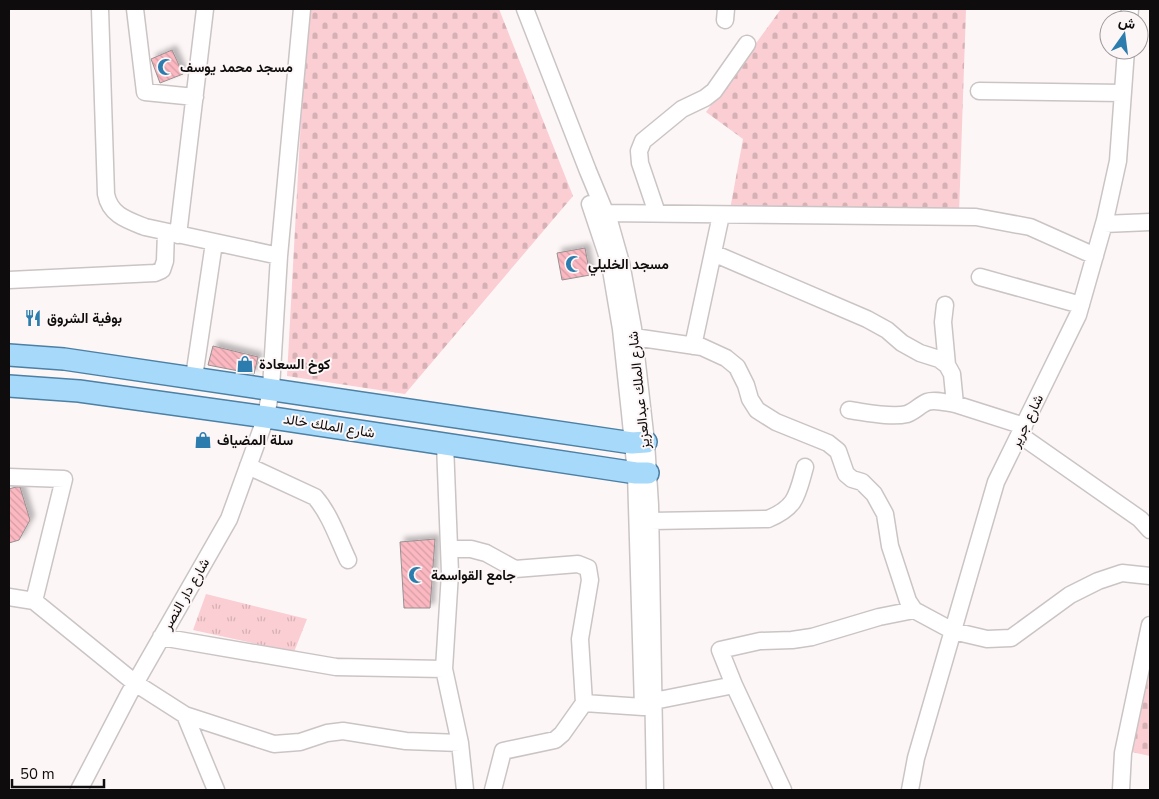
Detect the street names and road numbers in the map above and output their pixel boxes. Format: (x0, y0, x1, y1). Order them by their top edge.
street label: شارع الملك عبدالعزيز (623, 330, 656, 451)
street label: شارع جرير (1006, 391, 1049, 452)
street label: شارع الملك خالد (282, 409, 376, 444)
street label: شارع دار النصر (157, 555, 215, 635)

